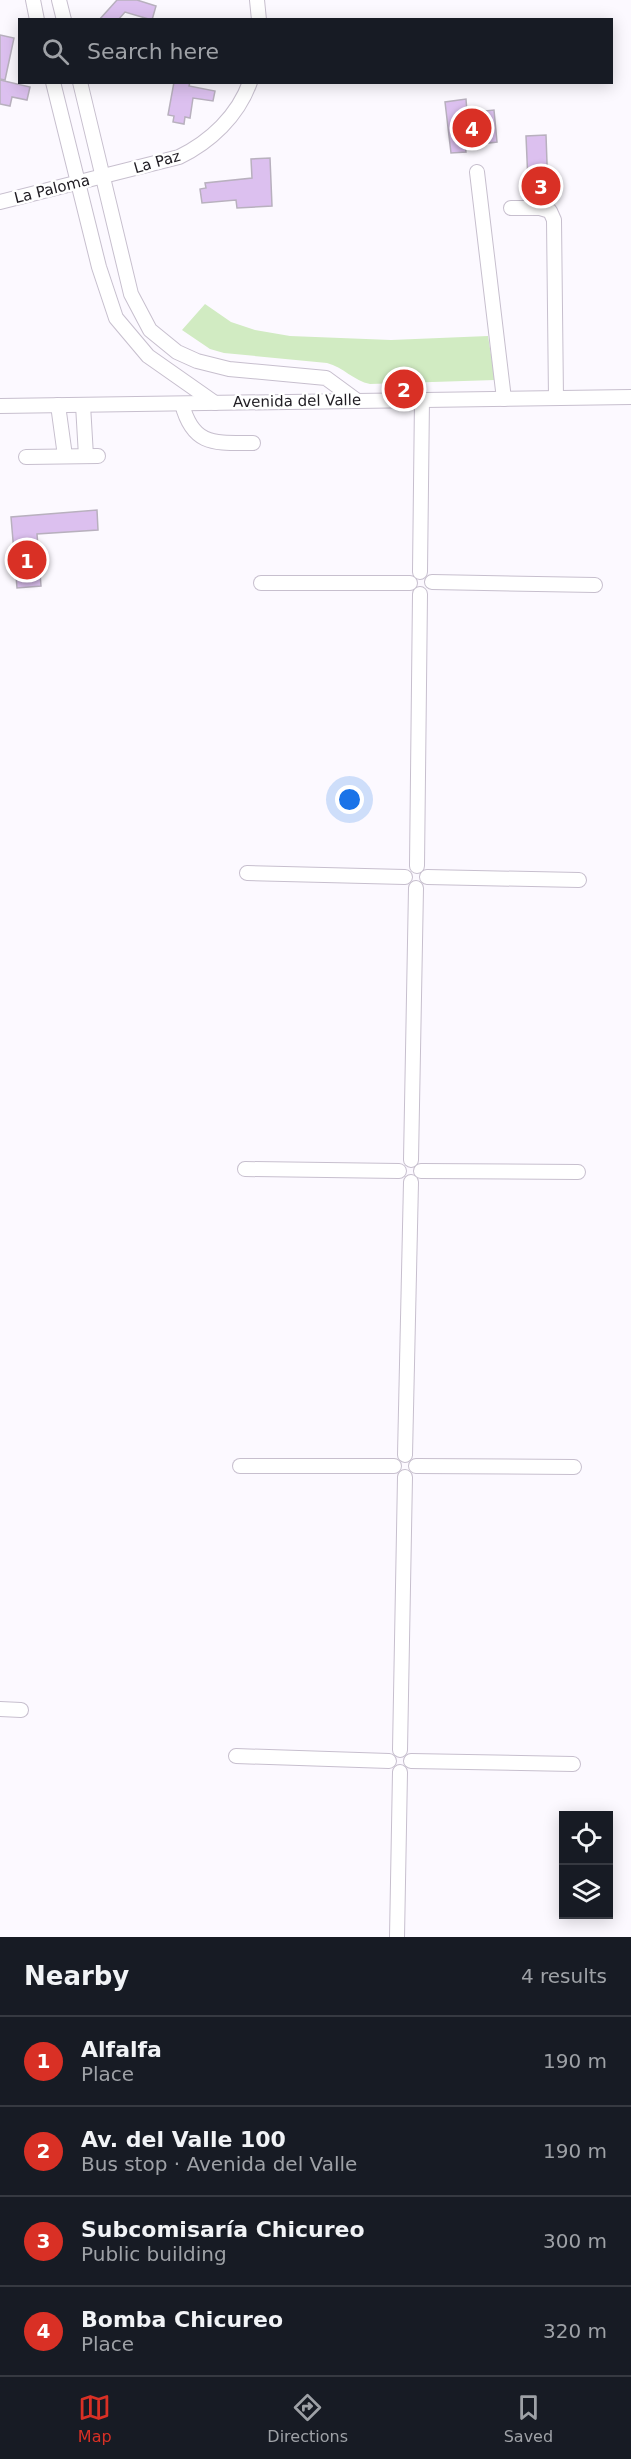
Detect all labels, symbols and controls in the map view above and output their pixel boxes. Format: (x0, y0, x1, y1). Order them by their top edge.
search box (18, 18, 613, 84)
icon: search (39, 35, 72, 68)
text: Search here (87, 39, 219, 64)
pin: 4 (452, 106, 492, 150)
street label: La Paz (132, 147, 183, 177)
pin: 3 (522, 164, 560, 208)
street label: La Paloma (12, 171, 92, 207)
pin: 2 (384, 366, 424, 412)
street label: Avenida del Valle (233, 391, 361, 411)
pin: 1 (8, 538, 46, 582)
your location (335, 785, 364, 814)
map controls (559, 1811, 613, 1919)
button: locate (559, 1811, 613, 1865)
button: layers (559, 1865, 613, 1919)
text: Nearby (24, 1961, 129, 1991)
text: 4 results (521, 1964, 607, 1988)
text: Alfalfa (81, 2037, 162, 2062)
text: 1 (37, 2049, 50, 2073)
text: 190 m (543, 2049, 607, 2073)
text: Place (81, 2062, 134, 2086)
text: Av. del Valle 100 (81, 2127, 286, 2152)
text: 2 (37, 2139, 50, 2163)
text: 190 m (543, 2139, 607, 2163)
text: Bus stop · Avenida del Valle (81, 2152, 357, 2176)
text: Subcomisaría Chicureo (81, 2217, 365, 2242)
text: 3 (37, 2229, 50, 2253)
text: 300 m (543, 2229, 607, 2253)
text: Public building (81, 2242, 227, 2266)
text: Bomba Chicureo (81, 2307, 283, 2332)
text: 4 (37, 2319, 50, 2343)
text: 320 m (543, 2319, 607, 2343)
text: Place (81, 2332, 134, 2356)
tab: Map (78, 2391, 112, 2446)
tab: Directions (267, 2391, 348, 2446)
tab: Saved (504, 2391, 553, 2446)

